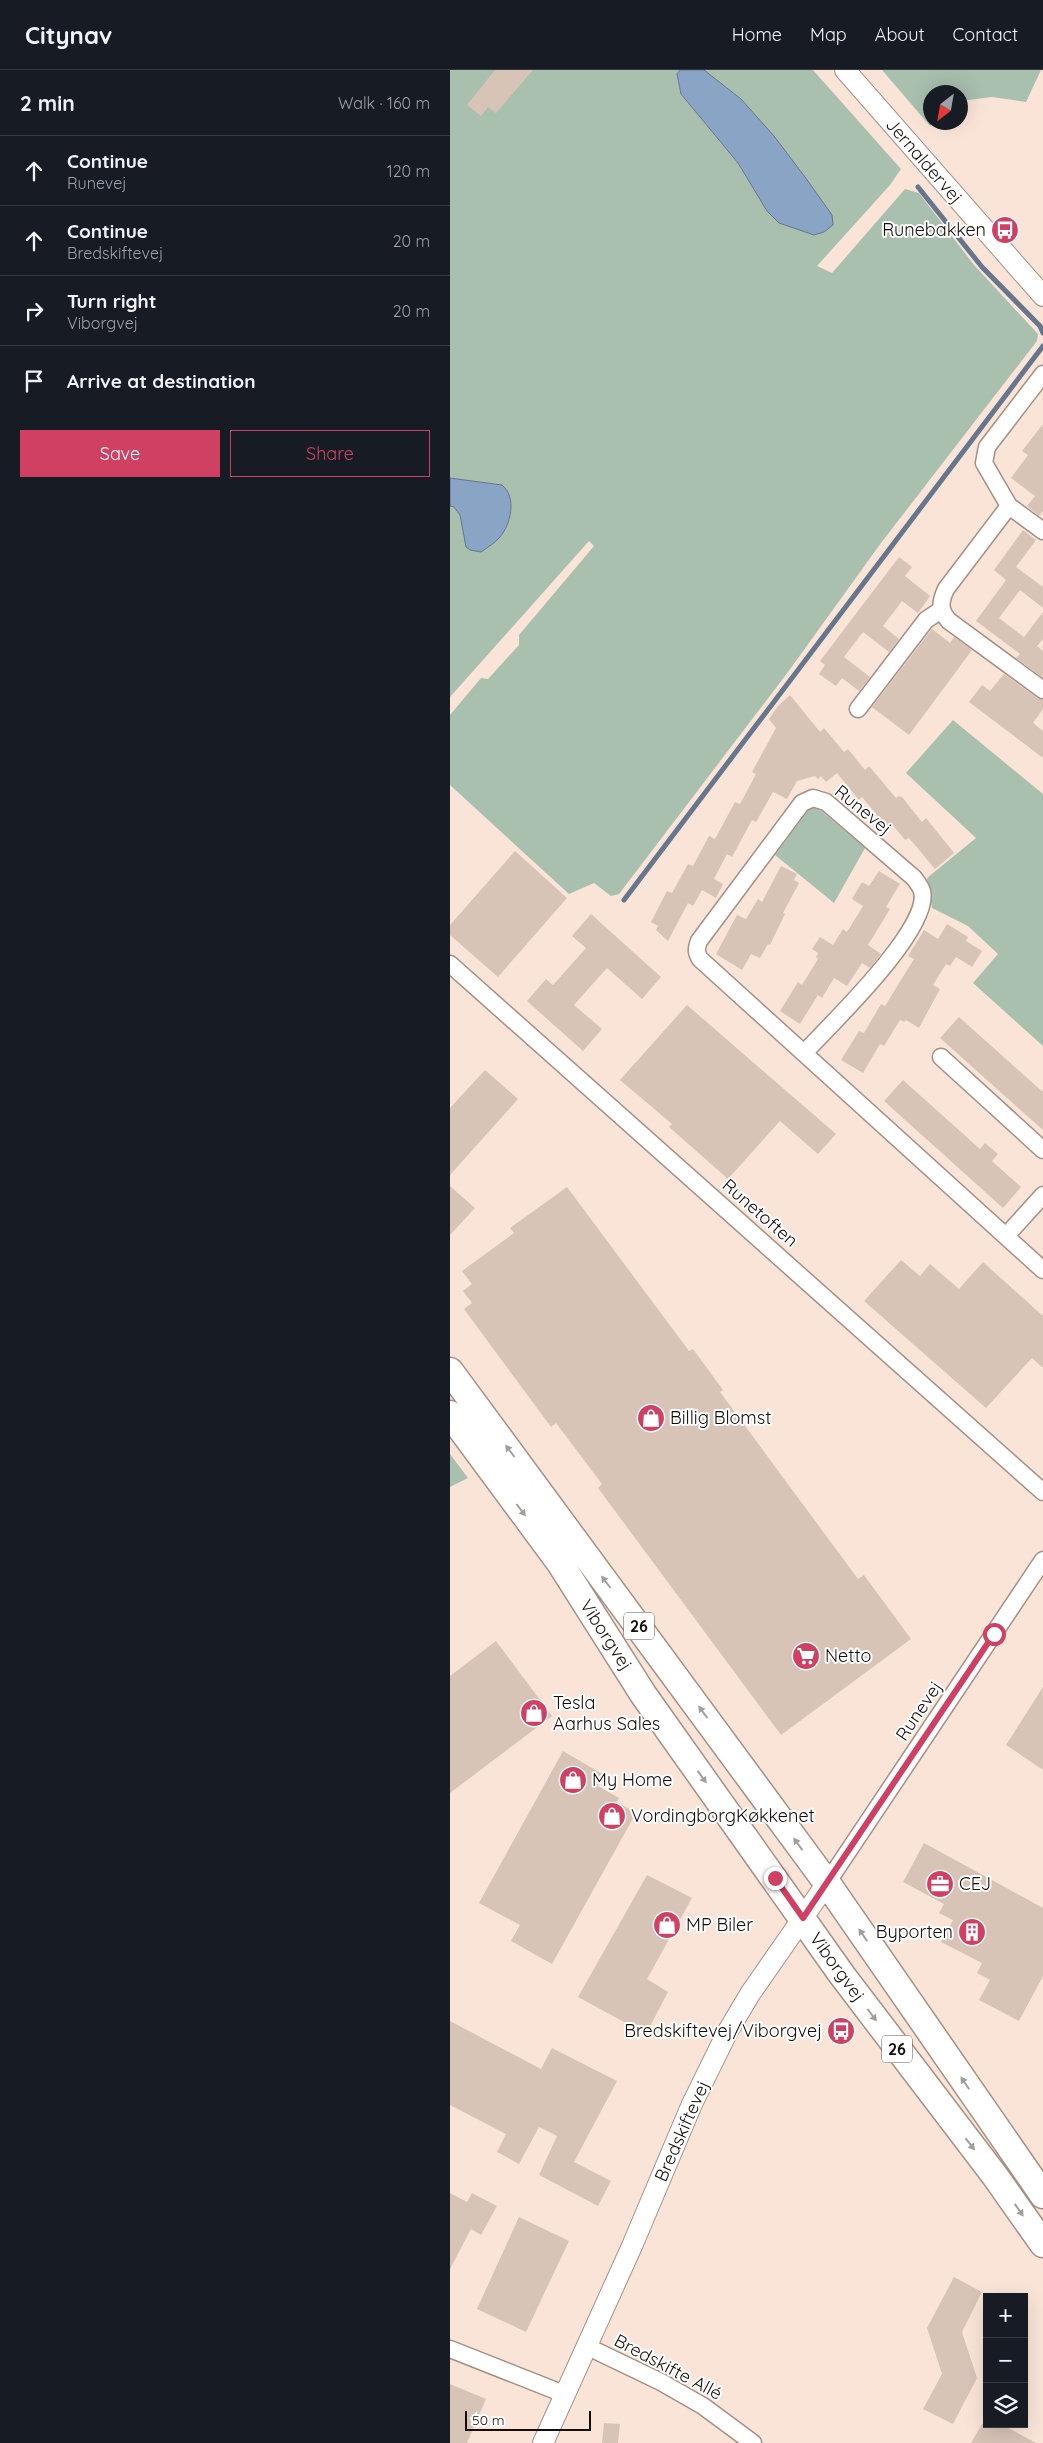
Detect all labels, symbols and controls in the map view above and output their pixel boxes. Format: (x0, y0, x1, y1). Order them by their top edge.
text: Citynav (25, 20, 112, 50)
text: Home (732, 23, 782, 46)
text: Map (810, 23, 847, 46)
text: About (875, 23, 925, 46)
text: Contact (953, 23, 1018, 46)
north arrow (923, 85, 968, 130)
text: 2 min (20, 90, 75, 116)
text: Walk · 160 m (338, 93, 430, 113)
street label: Jernaldervej (881, 113, 968, 208)
text: Continue (67, 149, 148, 173)
icon: ahead (20, 157, 48, 185)
text: 120 m (387, 161, 430, 181)
text: Runevej (67, 173, 127, 193)
bus stop icon: Runebakken (990, 215, 1020, 245)
place label: Runebakken (882, 218, 986, 241)
text: Continue (67, 219, 148, 243)
icon: ahead (20, 227, 48, 255)
text: 20 m (393, 231, 430, 251)
text: Bredskiftevej (67, 243, 163, 263)
text: Turn right (67, 289, 156, 313)
icon: right (20, 297, 48, 325)
text: 20 m (393, 301, 430, 321)
text: Viborgvej (67, 313, 138, 333)
icon: arrive (20, 367, 48, 395)
text: Arrive at destination (67, 369, 256, 393)
button: Save (20, 430, 220, 477)
button: Share (230, 430, 430, 477)
street label: Runevej (830, 780, 897, 840)
street label: Runetoften (718, 1174, 803, 1252)
shop icon: Billig Blomst (636, 1403, 666, 1433)
place label: Billig Blomst (670, 1406, 771, 1429)
one-way arrow (504, 1445, 515, 1458)
one-way arrow (516, 1503, 526, 1517)
one-way arrow (601, 1576, 612, 1589)
street label: Viborgvej (575, 1595, 638, 1675)
road number: 26 (624, 1612, 654, 1640)
route start (983, 1623, 1006, 1646)
supermarket icon: Netto (791, 1641, 821, 1671)
place label: Netto (825, 1644, 871, 1667)
street label: Runevej (890, 1676, 947, 1745)
place label: Tesla Aarhus Sales (553, 1691, 660, 1735)
shop icon: Tesla Aarhus Sales (519, 1698, 549, 1728)
one-way arrow (698, 1706, 708, 1719)
shop icon: My Home (558, 1765, 588, 1795)
place label: My Home (592, 1768, 672, 1791)
one-way arrow (697, 1770, 707, 1783)
shop icon: VordingborgKøkkenet (597, 1801, 627, 1831)
place label: VordingborgKøkkenet (631, 1804, 815, 1827)
one-way arrow (793, 1838, 804, 1851)
route end (764, 1867, 787, 1890)
office icon: CEJ (925, 1869, 955, 1899)
place label: CEJ (959, 1872, 991, 1895)
shop icon: MP Biler (652, 1910, 682, 1940)
place label: MP Biler (686, 1913, 753, 1936)
building icon: Byporten (957, 1917, 987, 1947)
place label: Byporten (876, 1920, 953, 1943)
street label: Viborgvej (805, 1928, 870, 2006)
one-way arrow (858, 1928, 868, 1942)
one-way arrow (867, 2008, 877, 2022)
bus stop icon: Bredskiftevej/Viborgvej (826, 2016, 856, 2046)
place label: Bredskiftevej/Viborgvej (624, 2019, 822, 2042)
road number: 26 (882, 2036, 912, 2062)
one-way arrow (960, 2076, 970, 2090)
street label: Bredskiftevej (649, 2077, 714, 2185)
one-way arrow (965, 2138, 976, 2151)
one-way arrow (1014, 2203, 1024, 2217)
map controls (983, 2293, 1028, 2428)
button: + (983, 2293, 1028, 2338)
street label: Bredskifte Allé (610, 2329, 726, 2405)
button: − (983, 2338, 1028, 2383)
button: layers (983, 2383, 1028, 2428)
scale bar (465, 2408, 591, 2431)
text: 50 m (472, 2411, 505, 2429)

